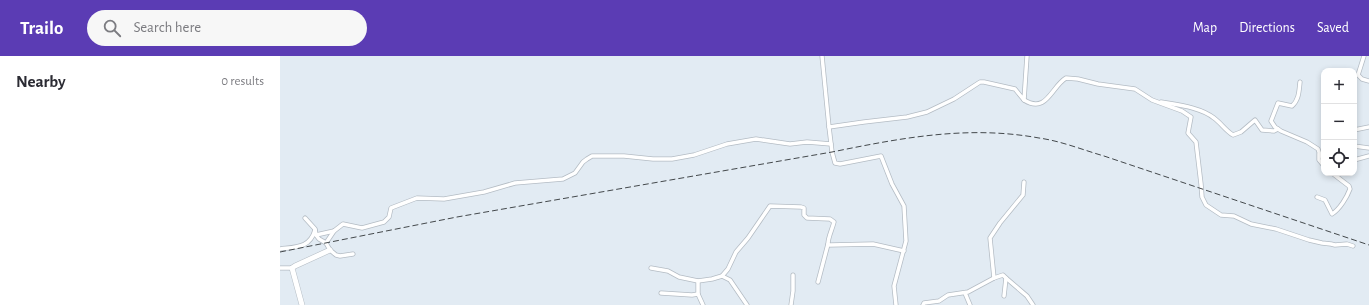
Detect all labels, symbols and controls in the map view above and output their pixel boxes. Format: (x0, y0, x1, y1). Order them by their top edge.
search box (87, 10, 367, 46)
icon: search (101, 17, 123, 39)
text: Trailo (20, 19, 63, 38)
text: Search here (133, 20, 201, 35)
text: Map (1193, 21, 1217, 35)
text: Directions (1239, 21, 1295, 35)
text: Saved (1317, 21, 1349, 35)
map controls (1321, 68, 1357, 176)
button: + (1321, 68, 1357, 104)
text: Nearby (16, 73, 66, 90)
text: 0 results (221, 75, 264, 88)
button: − (1321, 104, 1357, 140)
button: locate (1321, 140, 1357, 176)

